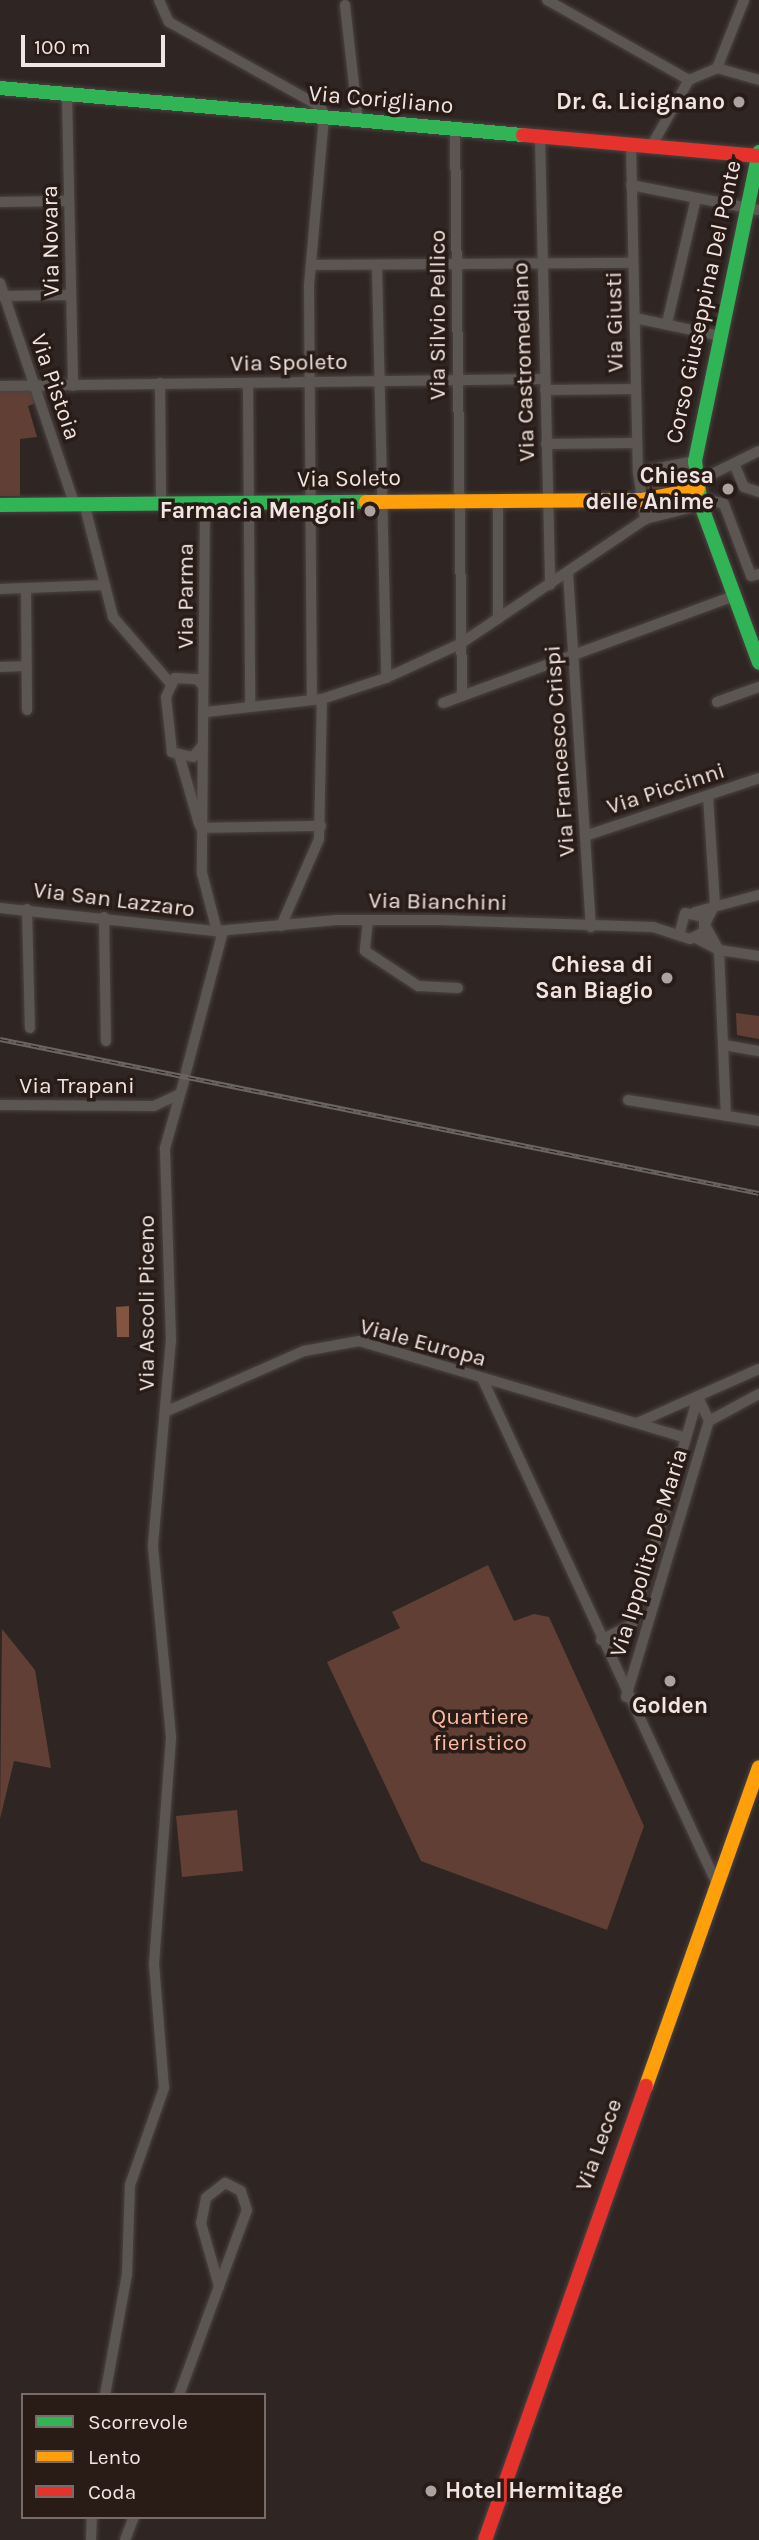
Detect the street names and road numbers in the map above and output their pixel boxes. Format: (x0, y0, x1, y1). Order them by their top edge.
street label: Via Corigliano (308, 80, 454, 120)
street label: Corso Giuseppina Del Ponte (660, 158, 748, 446)
street label: Via Novara (36, 185, 66, 297)
street label: Via Silvio Pellico (424, 230, 452, 400)
street label: Via Castromediano (507, 262, 541, 462)
street label: Via Giusti (600, 271, 630, 373)
street label: Via Pistoia (24, 330, 86, 444)
street label: Via Spoleto (230, 348, 348, 378)
street label: Via Soleto (297, 464, 401, 494)
street label: Via Parma (172, 543, 200, 649)
street label: Via Francesco Crispi (539, 644, 581, 858)
street label: Via Piccinni (603, 757, 729, 821)
street label: Via San Lazzaro (32, 876, 196, 924)
street label: Via Bianchini (368, 887, 508, 917)
street label: Via Trapani (19, 1072, 135, 1100)
street label: Via Ascoli Piceno (133, 1215, 161, 1391)
street label: Viale Europa (357, 1313, 489, 1373)
street label: Via Ippolito De Maria (604, 1446, 694, 1660)
street label: Via Lecce (570, 2095, 628, 2195)

